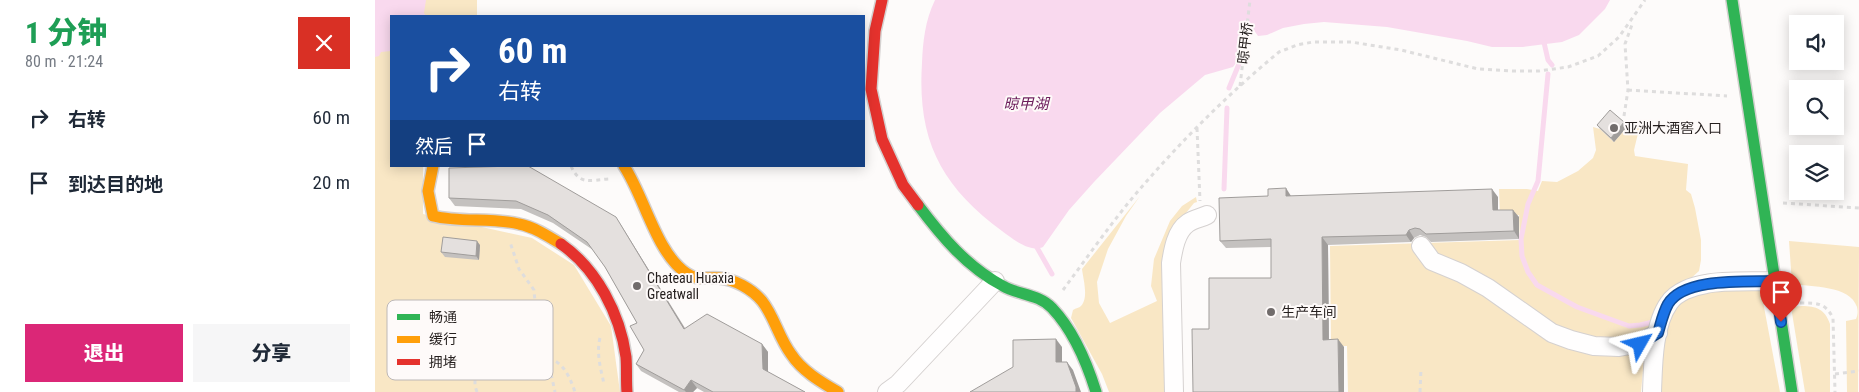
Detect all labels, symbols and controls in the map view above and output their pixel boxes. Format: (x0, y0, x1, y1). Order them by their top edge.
text: 1 分钟 (25, 15, 107, 50)
map controls (1789, 15, 1844, 200)
button: sound (1789, 15, 1844, 70)
button: close (298, 17, 350, 69)
street label: 晾甲桥 (1235, 21, 1255, 65)
text: 60 m (498, 31, 567, 72)
icon: right (415, 35, 480, 100)
text: 80 m · 21:24 (25, 52, 103, 71)
text: 右转 (498, 79, 542, 104)
button: search (1789, 80, 1844, 135)
water label: 晾甲湖 (1003, 95, 1050, 113)
icon: right (25, 104, 53, 132)
text: 60 m (313, 106, 350, 129)
text: 右转 (68, 108, 106, 131)
place label: 亚洲大酒窖入口 (1624, 120, 1722, 136)
marker: 亚洲大酒窖入口 (1608, 122, 1620, 134)
icon: arrive (463, 130, 491, 158)
text: 然后 (415, 135, 453, 158)
button: layers (1789, 145, 1844, 200)
icon: arrive (25, 169, 53, 197)
text: 20 m (313, 171, 350, 194)
text: 到达目的地 (68, 173, 163, 196)
place label: Chateau Huaxia Greatwall (647, 270, 734, 302)
pin (1760, 271, 1802, 322)
icon: arrive (1767, 278, 1795, 306)
marker: Chateau Huaxia Greatwall (631, 280, 643, 292)
legend (387, 300, 553, 380)
place label: 生产车间 (1281, 304, 1337, 320)
marker: 生产车间 (1265, 306, 1277, 318)
text: 畅通 (429, 309, 457, 325)
position arrow (1613, 317, 1665, 369)
button: 退出 (25, 324, 183, 382)
button: 分享 (193, 324, 350, 382)
text: 缓行 (429, 331, 457, 347)
text: 拥堵 (429, 354, 457, 370)

